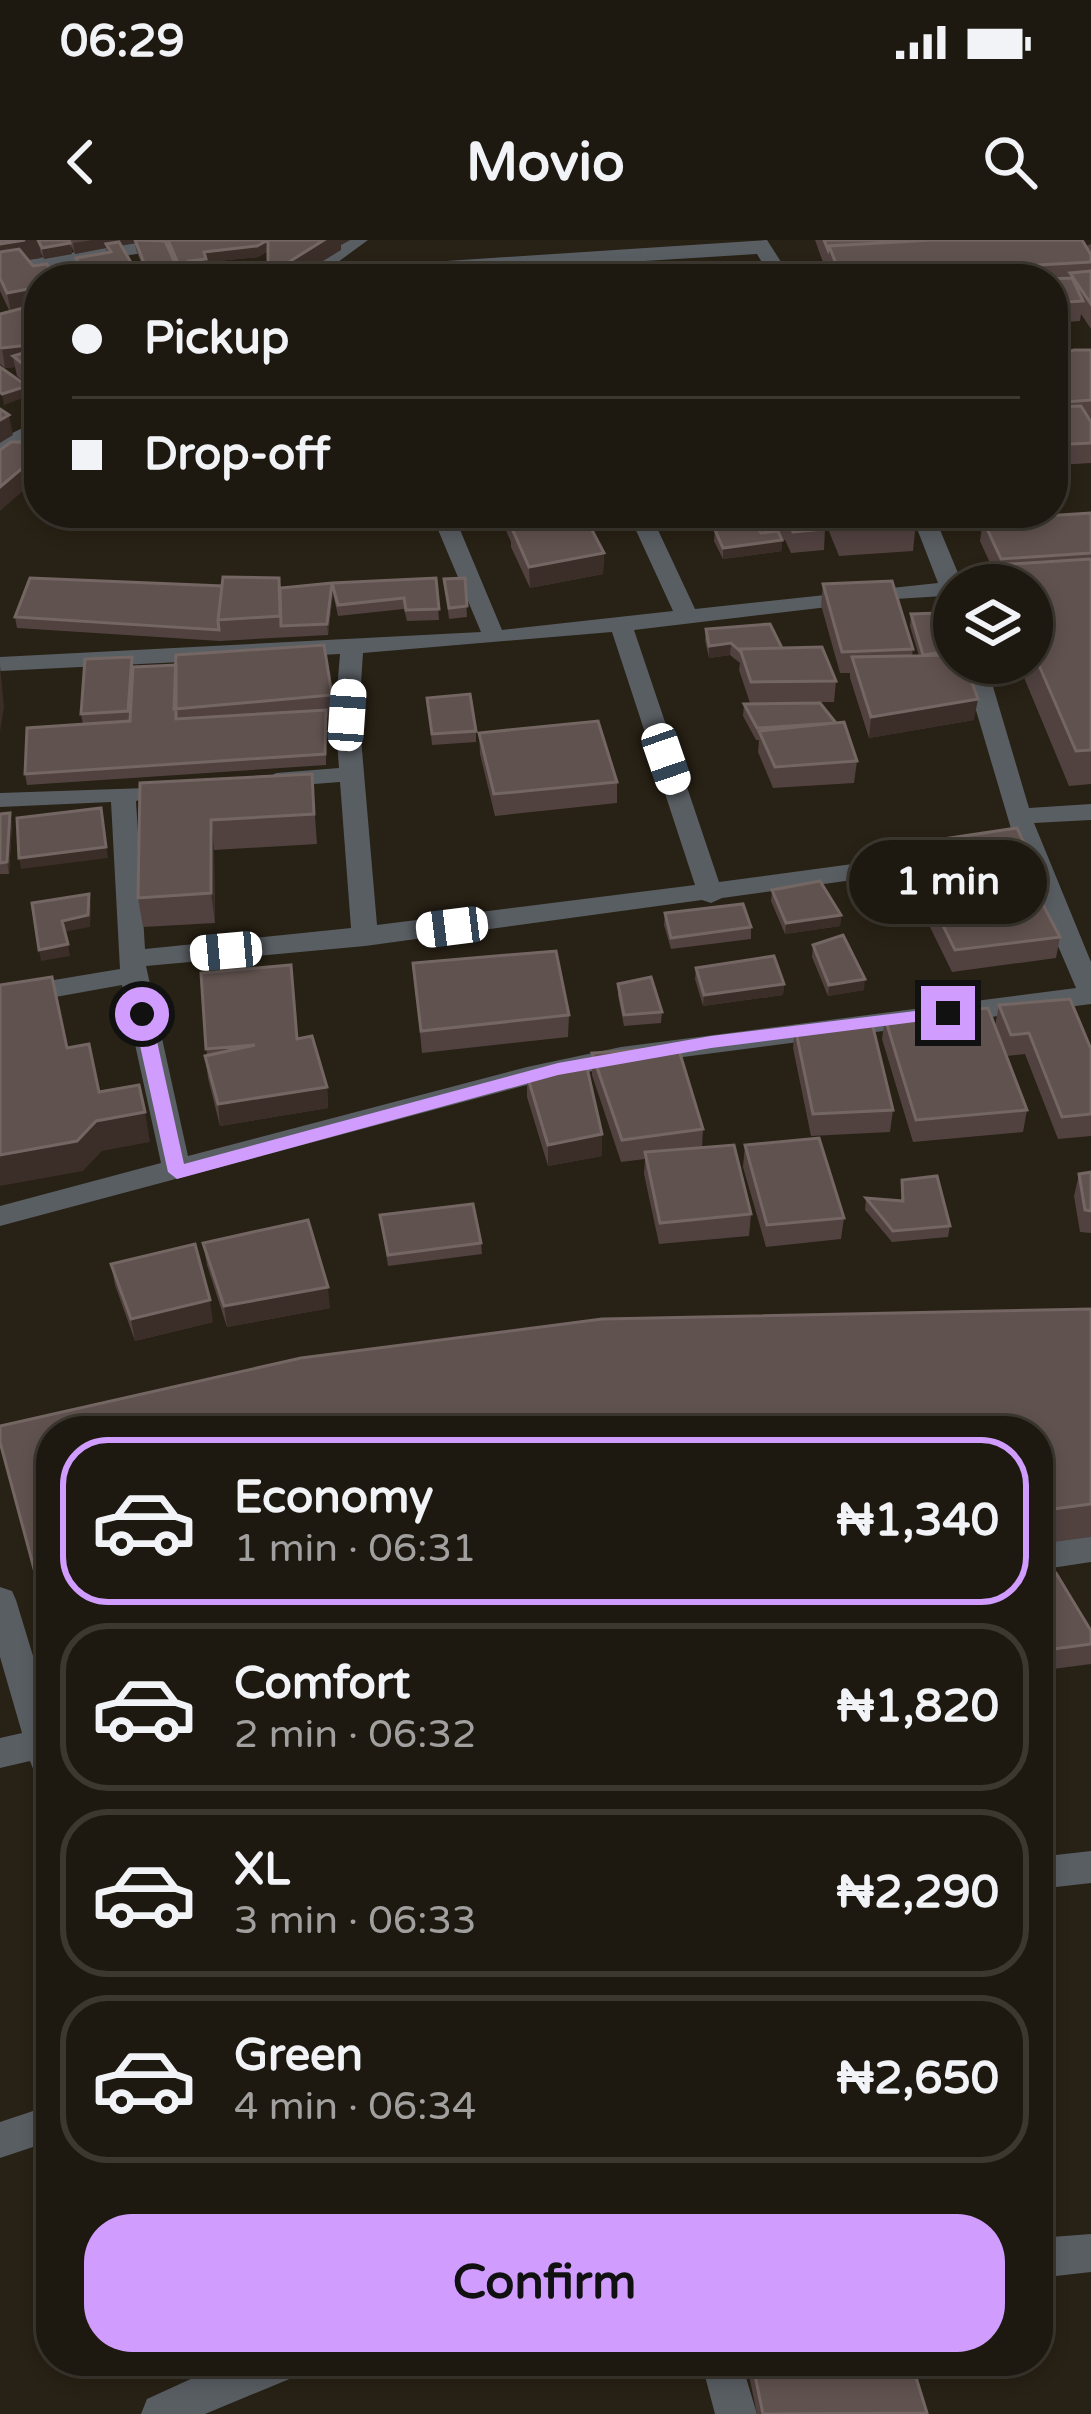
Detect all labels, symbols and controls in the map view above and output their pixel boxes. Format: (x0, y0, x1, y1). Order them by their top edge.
text: 06:29 (60, 15, 185, 69)
icon: back (48, 129, 114, 195)
icon: search (977, 129, 1043, 195)
text: Movio (466, 130, 625, 195)
text: Pickup (144, 312, 289, 366)
text: Drop-off (144, 428, 330, 482)
map controls (933, 564, 1053, 684)
button: layers (933, 564, 1053, 684)
car (327, 678, 367, 752)
car (637, 719, 695, 799)
callout: 1 min (849, 839, 1047, 923)
text: 1 min (896, 858, 1000, 905)
car (414, 905, 490, 949)
car (189, 930, 263, 972)
route end (921, 986, 975, 1040)
route start (115, 987, 169, 1041)
icon: car (90, 1467, 198, 1575)
text: Economy (234, 1471, 433, 1525)
text: ₦1,340 (837, 1494, 999, 1548)
text: 1 min · 06:31 (234, 1525, 476, 1572)
icon: car (90, 1653, 198, 1761)
text: Comfort (234, 1657, 410, 1711)
text: ₦1,820 (837, 1680, 999, 1734)
text: 2 min · 06:32 (234, 1711, 476, 1758)
icon: car (90, 1839, 198, 1947)
text: XL (234, 1843, 290, 1897)
text: ₦2,290 (837, 1866, 999, 1920)
text: 3 min · 06:33 (234, 1897, 476, 1944)
icon: car (90, 2025, 198, 2133)
text: Green (234, 2029, 363, 2083)
text: ₦2,650 (837, 2052, 999, 2106)
text: 4 min · 06:34 (234, 2083, 476, 2130)
button: Confirm (84, 2214, 1005, 2352)

